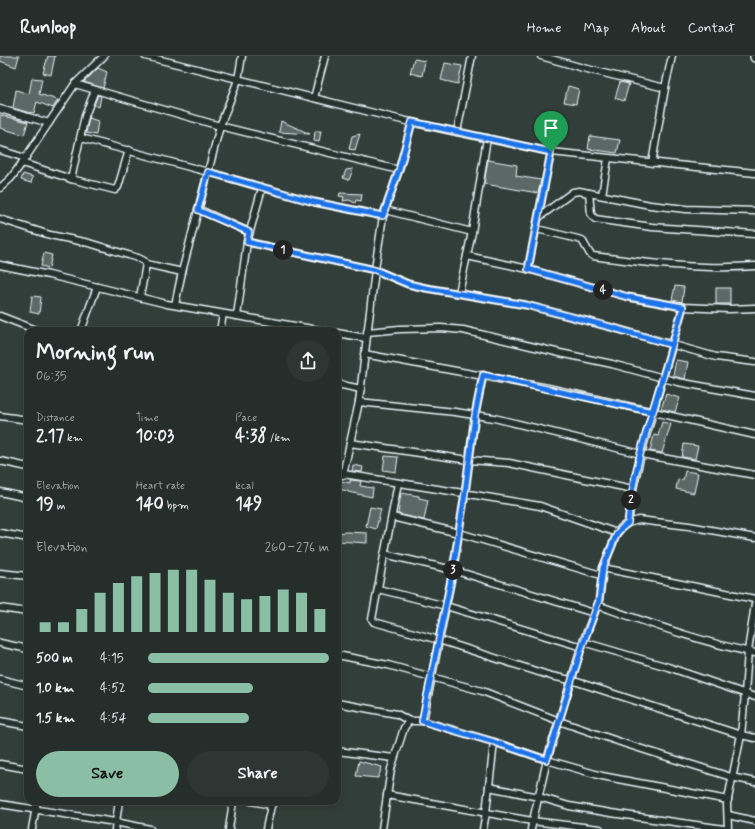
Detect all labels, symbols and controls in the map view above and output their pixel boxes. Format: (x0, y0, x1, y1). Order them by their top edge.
text: Runloop (20, 15, 77, 40)
text: Home (527, 19, 561, 37)
text: Map (583, 19, 609, 37)
text: About (631, 19, 666, 37)
text: Contact (688, 19, 735, 37)
pin (534, 111, 568, 152)
icon: arrive (540, 117, 562, 139)
pin: 1 (273, 240, 293, 260)
text: 1 (281, 243, 285, 257)
pin: 4 (593, 280, 613, 300)
text: 4 (600, 283, 606, 297)
text: Morning run (36, 339, 155, 367)
button: share (287, 340, 329, 382)
text: 06:35 (36, 368, 67, 385)
text: Distance (36, 411, 75, 425)
text: Time (136, 411, 159, 425)
text: Pace (235, 411, 257, 425)
text: 2.17 (36, 425, 64, 447)
text: 10:03 (136, 425, 174, 447)
text: 4:38 (235, 425, 267, 447)
text: km (64, 431, 83, 445)
text: /km (267, 431, 291, 445)
text: Elevation (36, 479, 79, 493)
text: Heart rate (136, 479, 185, 493)
text: kcal (235, 479, 254, 493)
pin: 2 (621, 490, 641, 510)
text: 19 (36, 493, 54, 515)
text: 140 (136, 493, 164, 515)
text: 149 (235, 493, 262, 515)
text: 2 (628, 493, 634, 507)
text: m (54, 499, 65, 513)
text: bpm (164, 499, 189, 513)
text: Elevation (36, 539, 87, 556)
text: 260–276 m (265, 539, 329, 556)
pin: 3 (443, 560, 463, 580)
text: 3 (451, 563, 455, 577)
text: 500 m (36, 650, 73, 667)
text: 4:15 (100, 650, 124, 667)
text: 1.0 km (36, 680, 74, 697)
text: 4:52 (100, 680, 126, 697)
text: 1.5 km (36, 710, 75, 727)
text: 4:54 (100, 710, 127, 727)
button: Save (36, 751, 179, 797)
button: Share (187, 751, 329, 797)

